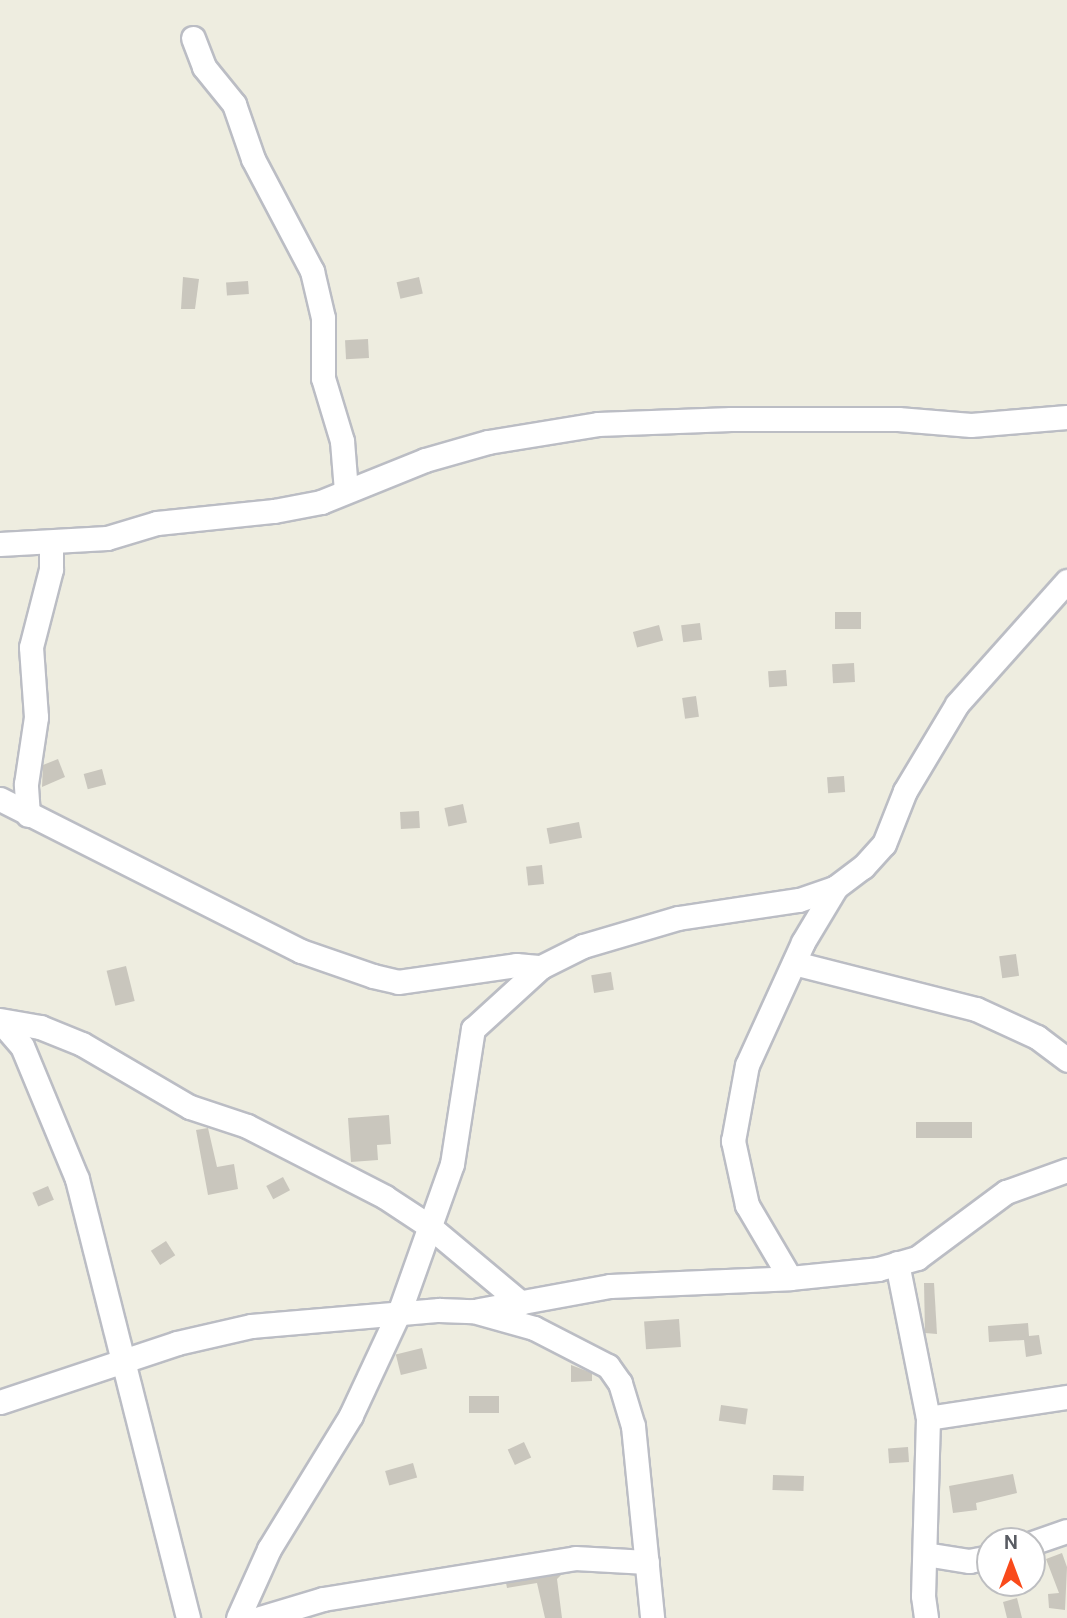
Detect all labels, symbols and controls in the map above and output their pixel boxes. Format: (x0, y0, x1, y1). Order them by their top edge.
north arrow (976, 1527, 1046, 1597)
text: N (1004, 1530, 1018, 1555)

